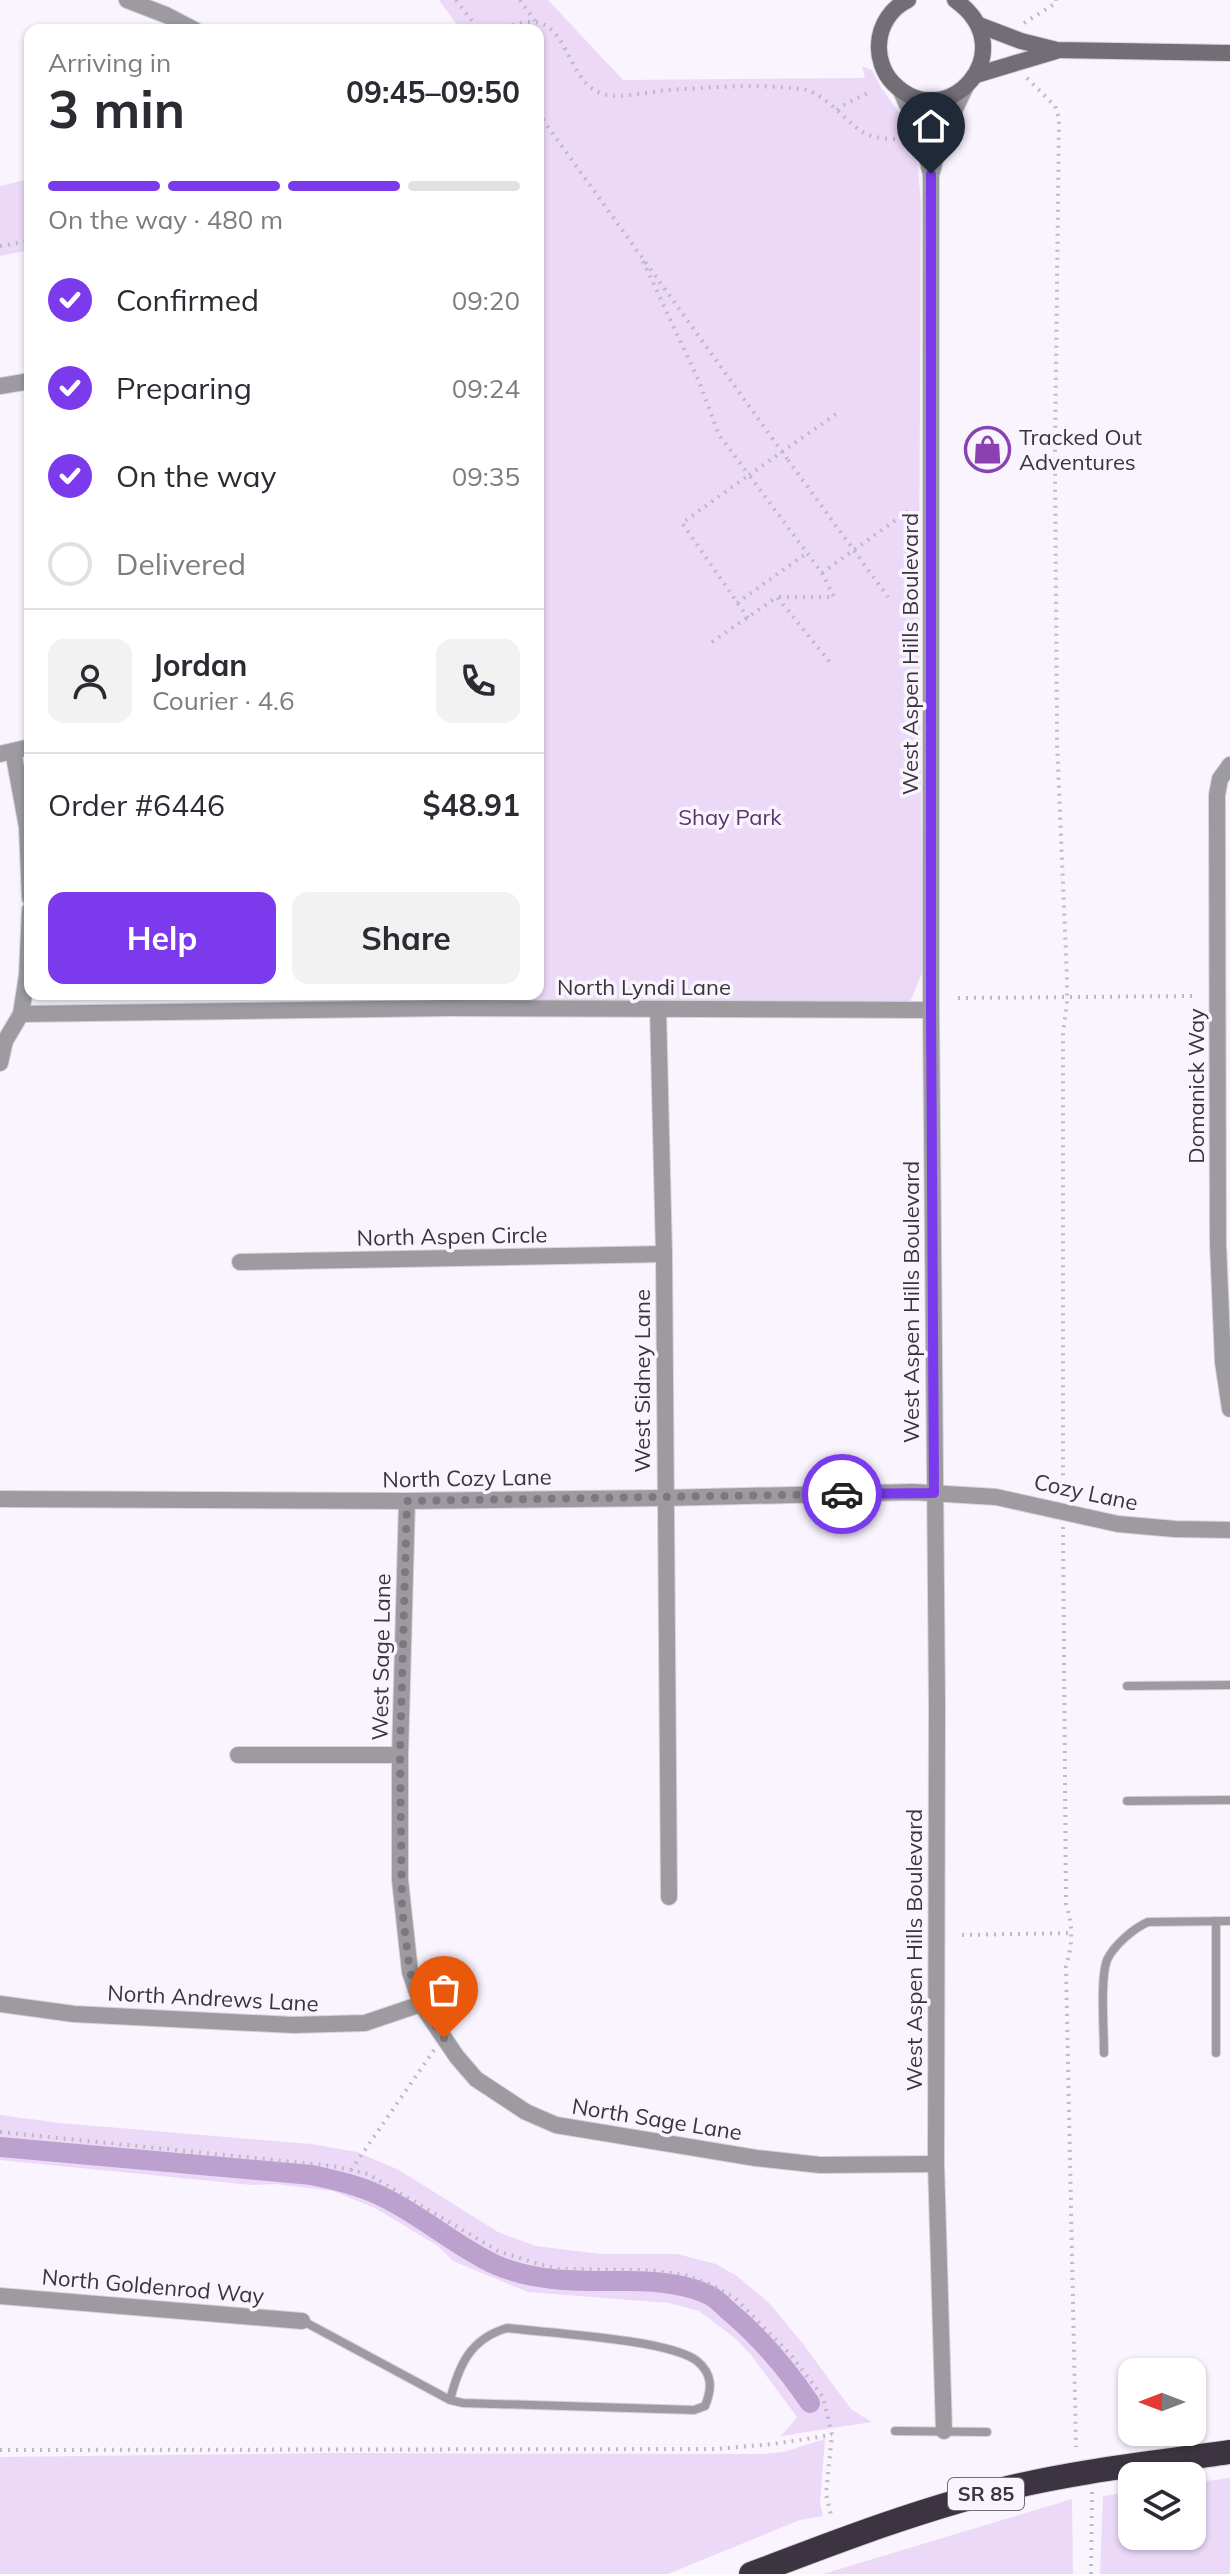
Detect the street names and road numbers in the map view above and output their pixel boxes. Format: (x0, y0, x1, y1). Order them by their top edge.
street label: West Aspen Hills Boulevard (896, 513, 924, 795)
street label: North Lyndi Lane (557, 973, 731, 1001)
street label: Domanick Way (1182, 1008, 1210, 1164)
street label: West Aspen Hills Boulevard (897, 1161, 925, 1443)
street label: North Aspen Circle (356, 1220, 548, 1252)
street label: West Sidney Lane (628, 1289, 656, 1473)
street label: North Cozy Lane (382, 1463, 552, 1493)
street label: Cozy Lane (1032, 1467, 1140, 1517)
street label: West Sage Lane (366, 1573, 396, 1741)
street label: West Aspen Hills Boulevard (900, 1809, 928, 2091)
street label: North Andrews Lane (107, 1978, 319, 2018)
street label: North Sage Lane (570, 2092, 744, 2146)
street label: North Goldenrod Way (41, 2262, 266, 2310)
road number: SR 85 (948, 2478, 1024, 2510)

